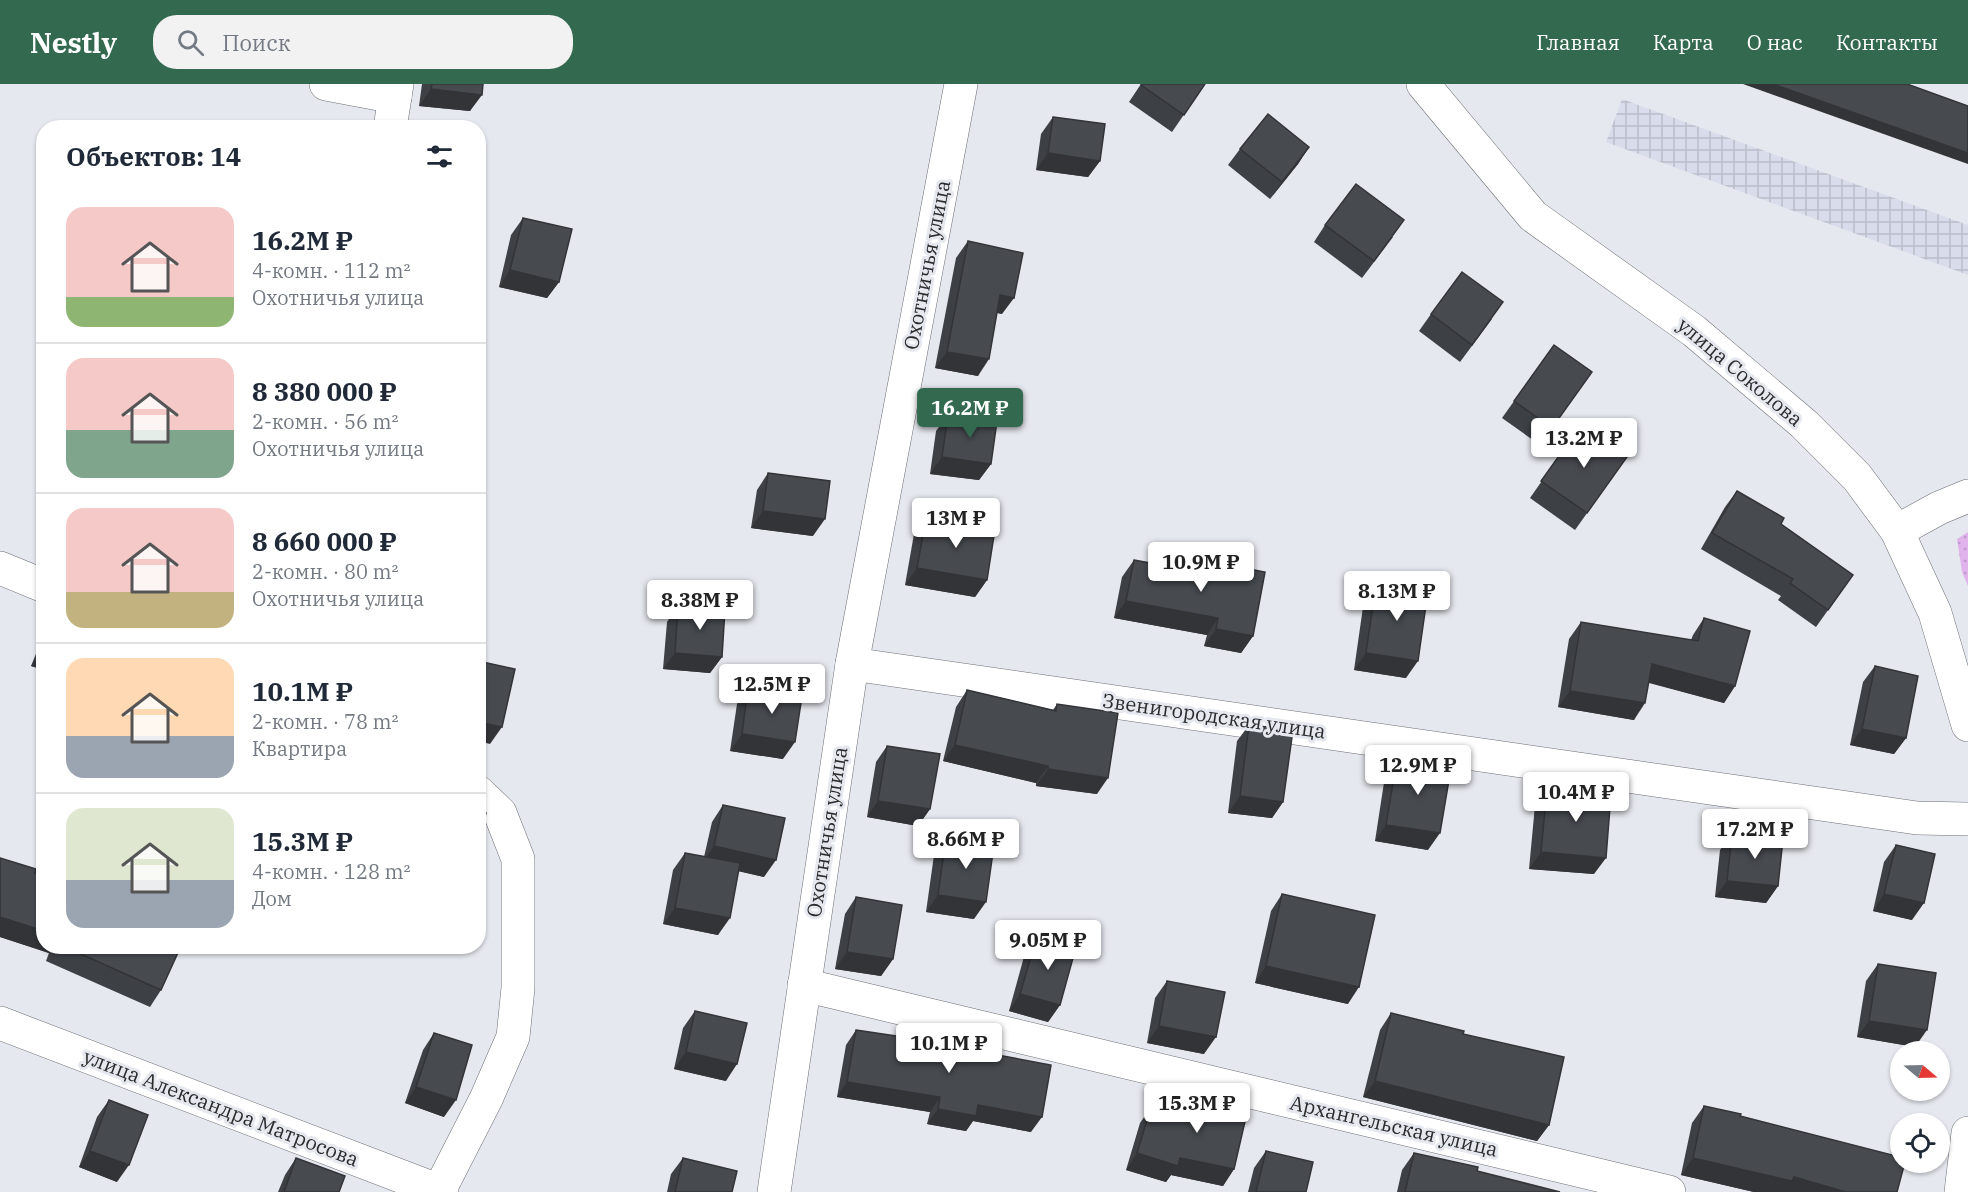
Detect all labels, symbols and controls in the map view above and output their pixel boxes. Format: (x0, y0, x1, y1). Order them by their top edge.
search box (153, 15, 573, 69)
text: Nestly (30, 24, 117, 61)
icon: search (174, 26, 207, 59)
text: Поиск (222, 28, 291, 57)
text: Главная (1536, 28, 1620, 56)
text: Карта (1653, 28, 1714, 56)
text: О нас (1747, 28, 1803, 56)
text: Контакты (1836, 28, 1938, 56)
text: Объектов: 14 (66, 139, 241, 173)
icon: filters (423, 140, 456, 173)
street label: Охотничья улица (897, 178, 956, 352)
text: 16.2M ₽ (252, 223, 353, 257)
icon: home (114, 231, 186, 303)
text: 4-комн. · 112 m² (252, 257, 411, 284)
text: Охотничья улица (252, 284, 424, 311)
street label: улица Соколова (1672, 311, 1809, 432)
text: 8 380 000 ₽ (252, 374, 397, 408)
icon: home (114, 382, 186, 454)
pin: 16.2M ₽ (915, 388, 1025, 439)
text: 16.2M ₽ (931, 394, 1009, 421)
text: 2-комн. · 56 m² (252, 408, 399, 435)
pin: 13.2M ₽ (1529, 418, 1639, 469)
text: 13.2M ₽ (1545, 424, 1623, 451)
text: Охотничья улица (252, 435, 424, 462)
pin: 13M ₽ (914, 498, 998, 549)
text: 13M ₽ (926, 504, 986, 531)
text: 8 660 000 ₽ (252, 524, 397, 558)
icon: home (114, 532, 186, 604)
pin: 10.9M ₽ (1146, 542, 1256, 593)
text: 10.9M ₽ (1162, 548, 1240, 575)
text: 2-комн. · 80 m² (252, 558, 399, 585)
pin: 8.13M ₽ (1342, 571, 1452, 622)
text: 8.13M ₽ (1358, 577, 1436, 604)
pin: 8.38M ₽ (645, 580, 755, 631)
text: Охотничья улица (252, 585, 424, 612)
text: 8.38M ₽ (661, 586, 739, 613)
pin: 12.5M ₽ (717, 664, 827, 715)
text: 12.5M ₽ (733, 670, 811, 697)
text: 10.1M ₽ (252, 674, 353, 708)
icon: home (114, 682, 186, 754)
street label: Звенигородская улица (1101, 686, 1328, 745)
text: 2-комн. · 78 m² (252, 708, 399, 735)
text: Квартира (252, 735, 347, 762)
street label: Охотничья улица (800, 745, 853, 919)
pin: 12.9M ₽ (1363, 745, 1473, 796)
text: 12.9M ₽ (1379, 751, 1457, 778)
pin: 10.4M ₽ (1521, 772, 1631, 823)
text: 10.4M ₽ (1537, 778, 1615, 805)
pin: 17.2M ₽ (1700, 809, 1810, 860)
text: 17.2M ₽ (1716, 815, 1794, 842)
pin: 8.66M ₽ (911, 819, 1021, 870)
text: 15.3M ₽ (252, 824, 353, 858)
text: 8.66M ₽ (927, 825, 1005, 852)
icon: home (114, 832, 186, 904)
text: 4-комн. · 128 m² (252, 858, 411, 885)
text: Дом (252, 885, 292, 912)
pin: 9.05M ₽ (993, 920, 1103, 971)
text: 9.05M ₽ (1009, 926, 1087, 953)
pin: 10.1M ₽ (894, 1023, 1004, 1074)
text: 10.1M ₽ (910, 1029, 988, 1056)
north arrow (1890, 1041, 1950, 1101)
map controls (1890, 1041, 1950, 1173)
street label: улица Александра Матросова (80, 1042, 363, 1173)
pin: 15.3M ₽ (1142, 1083, 1252, 1134)
street label: Архангельская улица (1287, 1088, 1501, 1163)
text: 15.3M ₽ (1158, 1089, 1236, 1116)
button: locate (1890, 1113, 1950, 1173)

